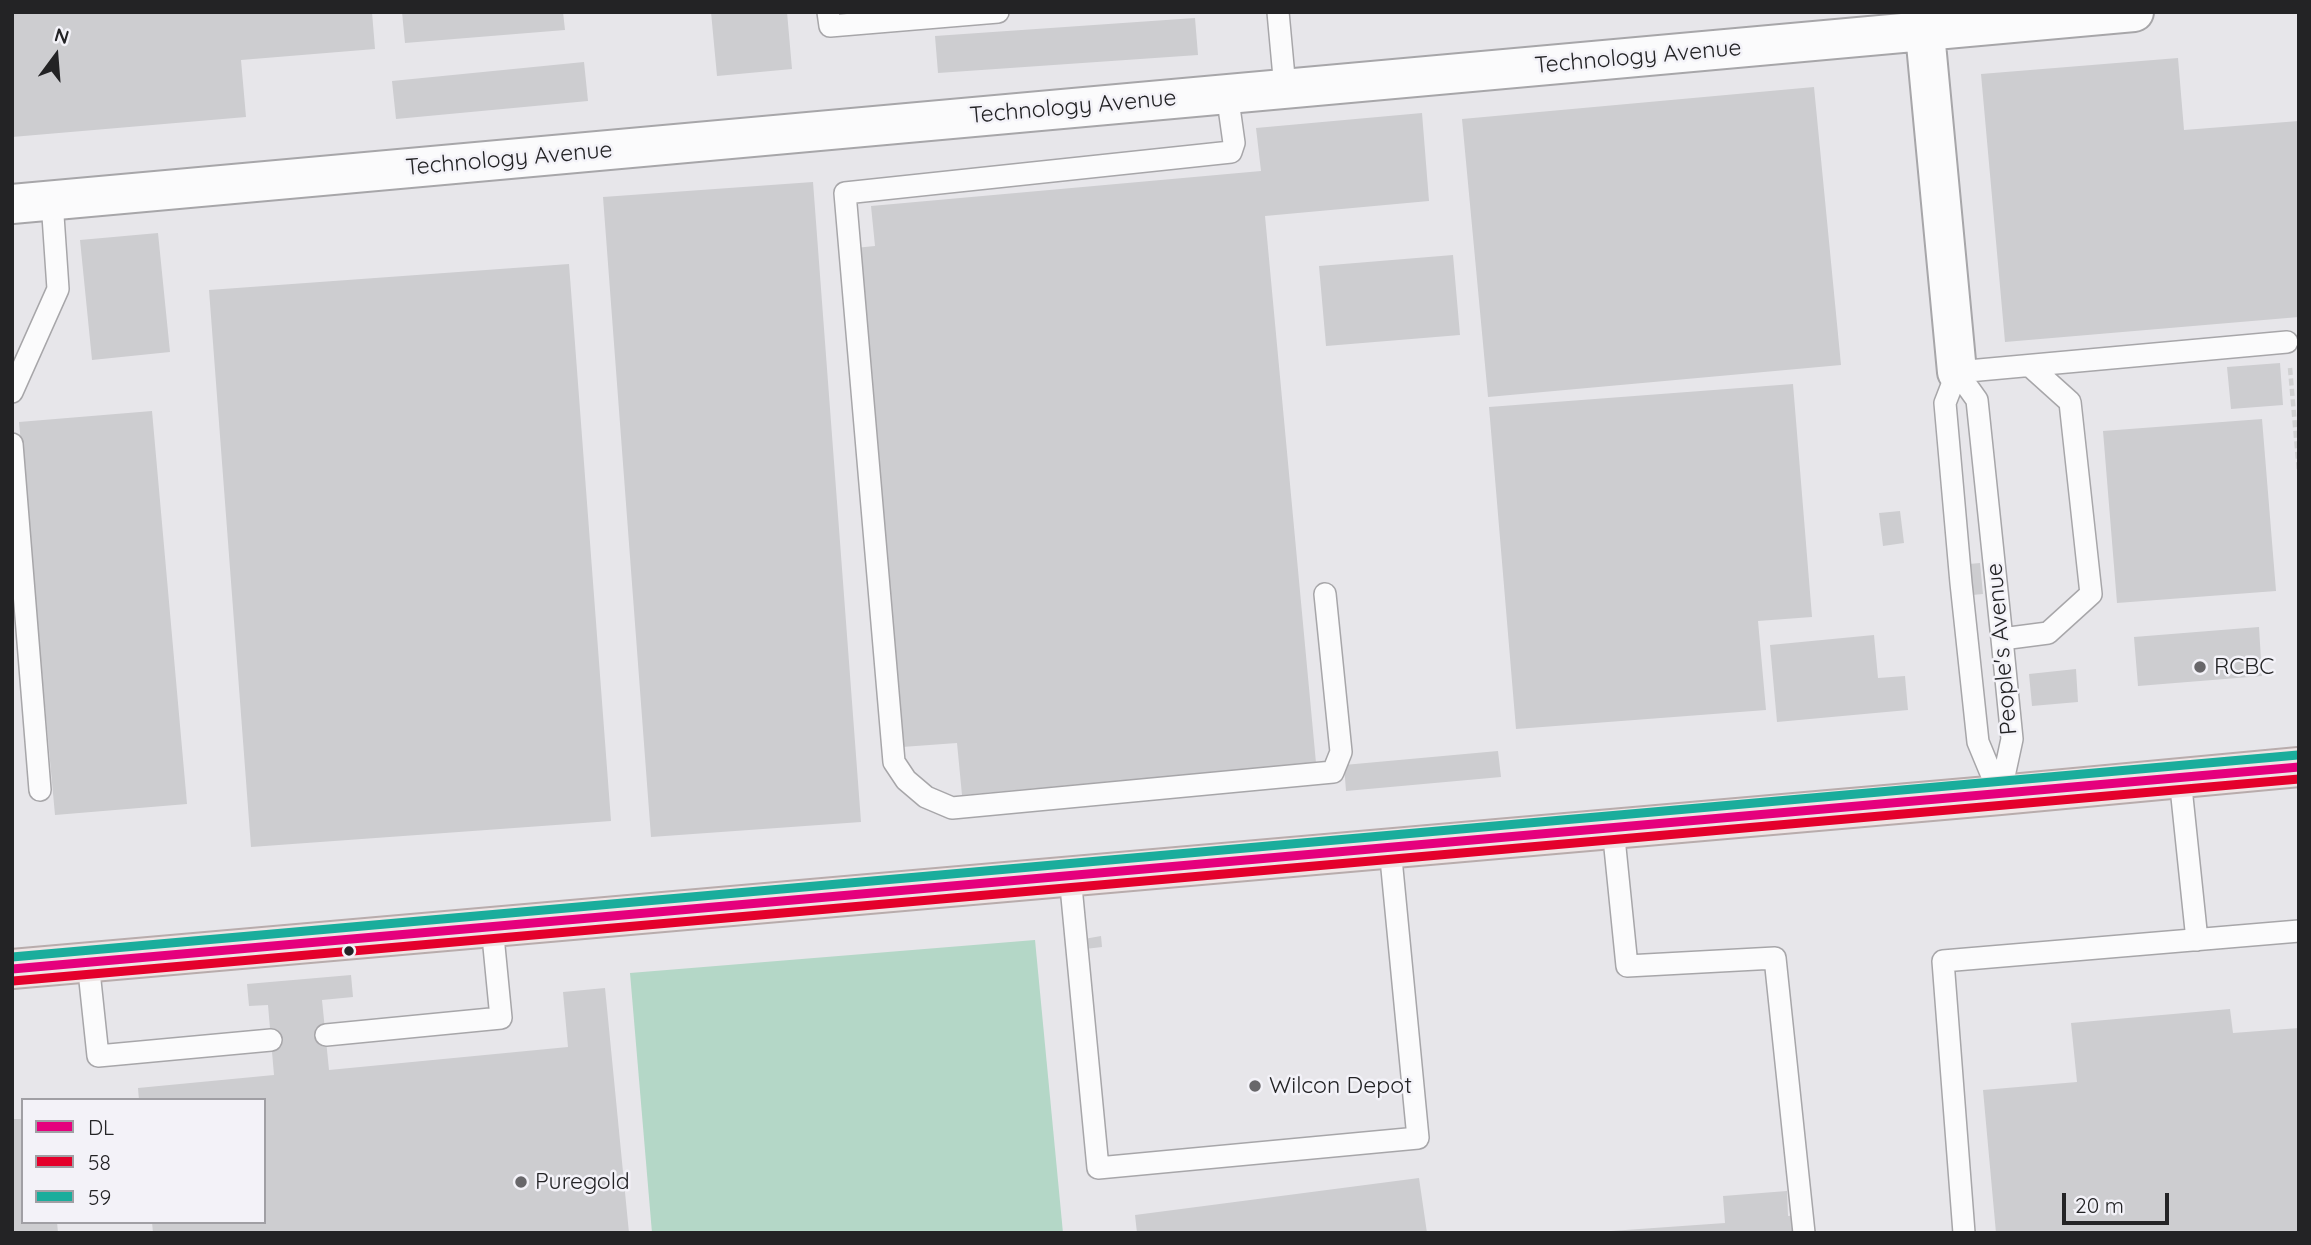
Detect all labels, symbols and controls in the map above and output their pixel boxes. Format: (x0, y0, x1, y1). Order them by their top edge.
north arrow (21, 21, 91, 91)
text: N (52, 22, 72, 49)
street label: Technology Avenue (1533, 34, 1743, 80)
street label: Technology Avenue (968, 84, 1178, 130)
street label: Technology Avenue (404, 136, 614, 182)
street label: People's Avenue (1981, 562, 2023, 736)
place label: RCBC (2214, 653, 2274, 681)
marker: RCBC (2192, 659, 2208, 675)
unlabelled marker (342, 944, 356, 958)
place label: Wilcon Depot (1269, 1072, 1412, 1100)
marker: Wilcon Depot (1247, 1078, 1263, 1094)
legend (21, 1098, 266, 1224)
text: DL (88, 1114, 114, 1140)
text: 58 (88, 1149, 111, 1175)
place label: Puregold (535, 1168, 630, 1196)
marker: Puregold (513, 1174, 529, 1190)
scale bar (2066, 1178, 2173, 1222)
text: 59 (88, 1184, 111, 1210)
text: 20 m (2075, 1192, 2124, 1218)

